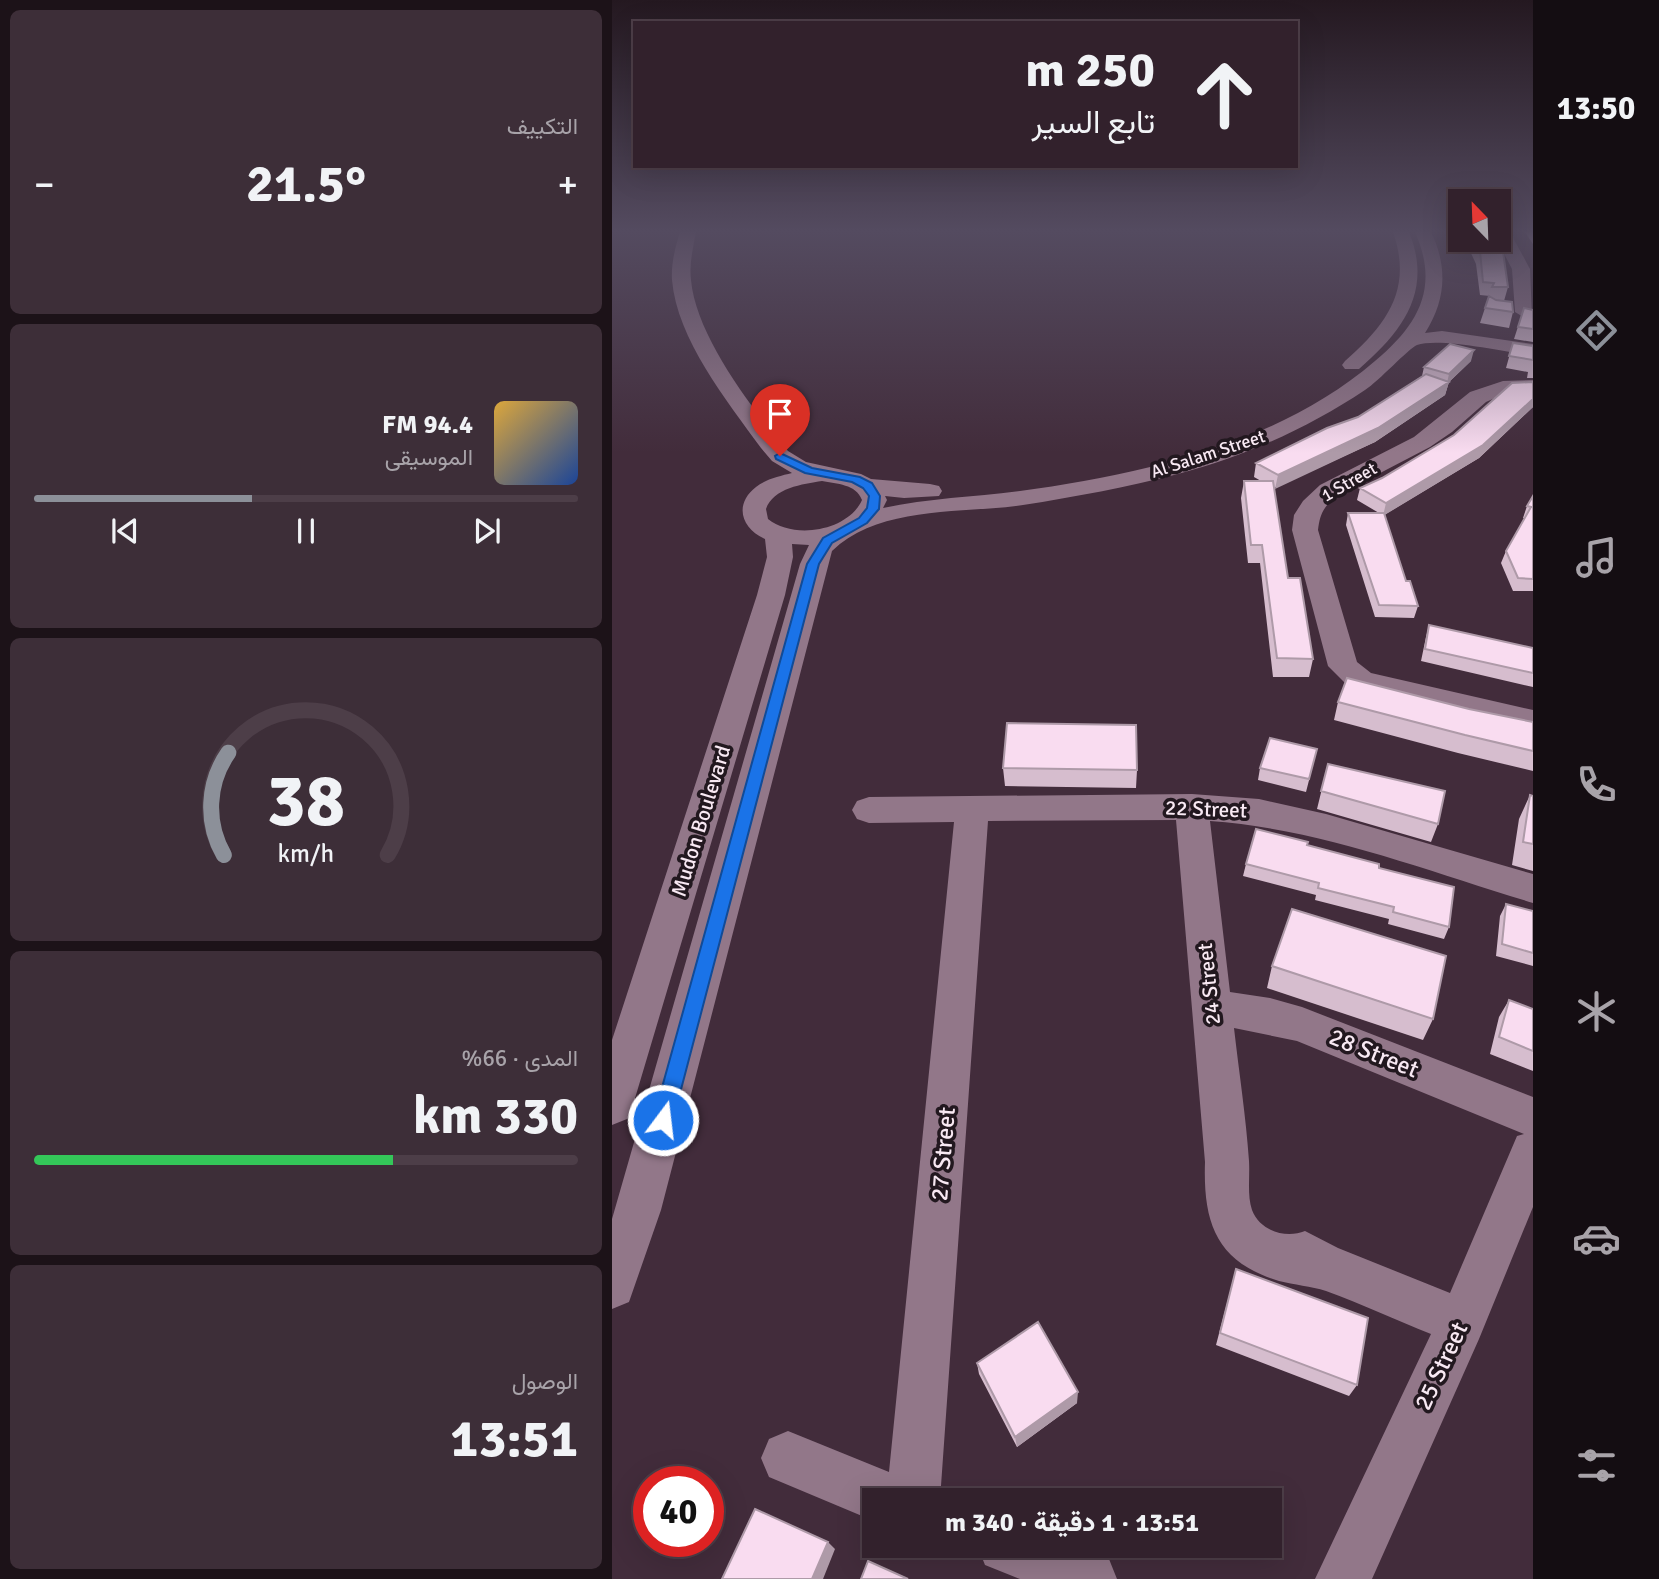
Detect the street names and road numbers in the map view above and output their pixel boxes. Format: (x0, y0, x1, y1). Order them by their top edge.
street label: Al Salam Street (1148, 425, 1268, 483)
street label: 1 Street (1317, 457, 1381, 507)
street label: Mudon Boulevard (666, 742, 736, 900)
street label: 22 Street (1165, 795, 1247, 823)
street label: 24 Street (1192, 942, 1226, 1026)
street label: 28 Street (1325, 1022, 1423, 1084)
street label: 27 Street (924, 1106, 962, 1202)
street label: 25 Street (1408, 1317, 1474, 1415)

